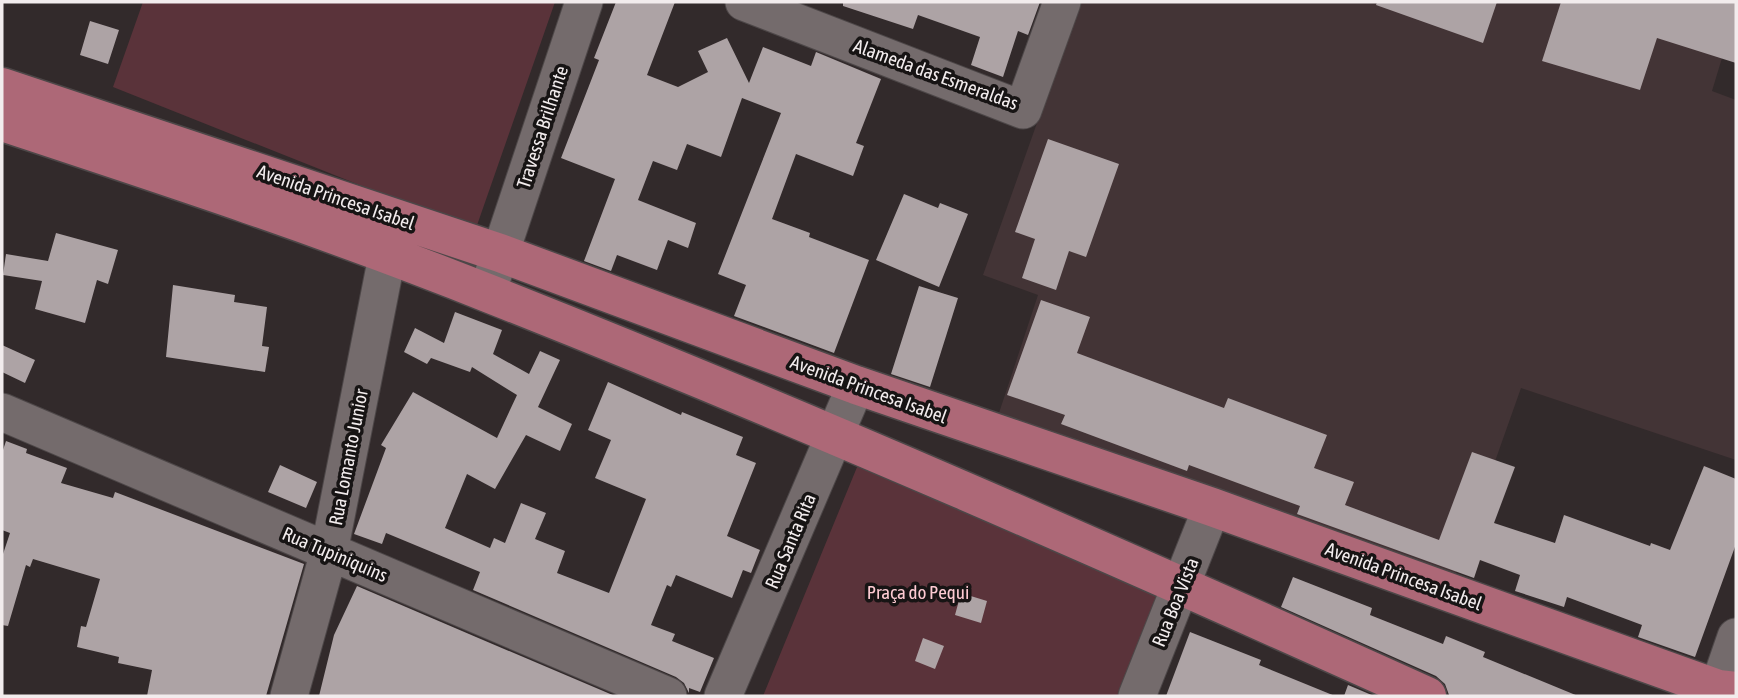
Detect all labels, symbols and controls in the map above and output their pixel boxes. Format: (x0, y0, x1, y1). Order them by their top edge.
street label: Alameda das Esmeraldas (851, 34, 1022, 114)
street label: Travessa Brilhante (512, 63, 572, 191)
street label: Avenida Princesa Isabel (254, 160, 418, 234)
street label: Avenida Princesa Isabel (788, 350, 950, 428)
street label: Rua Lomanto Junior (324, 387, 372, 527)
street label: Rua Santa Rita (760, 490, 820, 592)
street label: Rua Tupiniquins (279, 522, 391, 586)
street label: Avenida Princesa Isabel (1323, 537, 1485, 615)
street label: Rua Boa Vista (1147, 554, 1203, 650)
park label: Praça do Pequi (867, 581, 969, 603)

